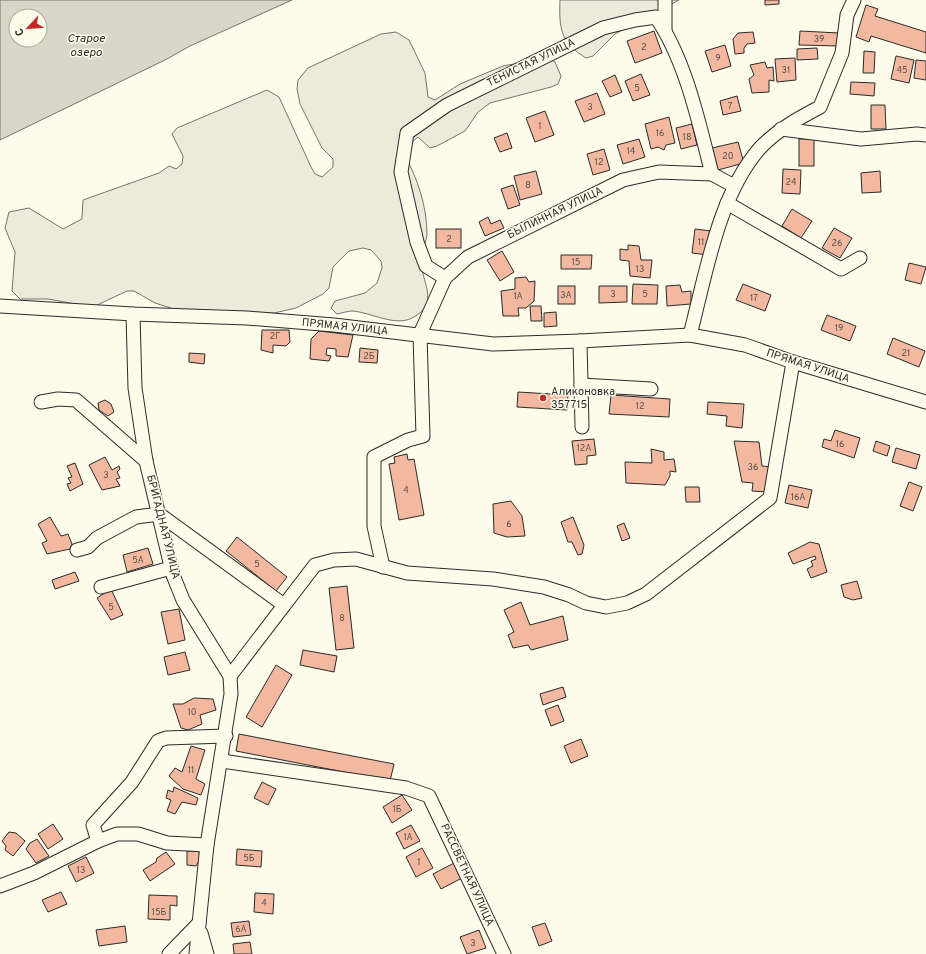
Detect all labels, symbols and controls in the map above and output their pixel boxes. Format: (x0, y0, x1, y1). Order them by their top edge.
north arrow (8, 8, 48, 48)
text: С (12, 26, 28, 38)
water label: Старое озеро (67, 31, 106, 61)
house number: 39 (814, 34, 824, 45)
street label: ТЕНИСТАЯ УЛИЦА (485, 36, 577, 90)
house number: 2 (641, 42, 647, 53)
house number: 9 (715, 53, 721, 64)
house number: 31 (782, 65, 790, 76)
house number: 45 (896, 65, 908, 76)
house number: 5 (634, 83, 640, 94)
house number: 7 (728, 101, 733, 112)
house number: 3 (587, 102, 593, 113)
house number: 1 (538, 121, 542, 132)
house number: 16 (656, 128, 664, 139)
house number: 18 (683, 132, 691, 143)
house number: 14 (627, 146, 636, 157)
house number: 20 (722, 151, 734, 162)
house number: 12 (595, 157, 603, 168)
house number: 24 (785, 177, 797, 188)
house number: 8 (525, 180, 531, 191)
street label: БЫЛИННАЯ УЛИЦА (505, 184, 605, 242)
house number: 2 (446, 234, 452, 245)
house number: 11 (698, 237, 704, 248)
house number: 26 (832, 238, 842, 249)
house number: 15 (572, 257, 580, 268)
house number: 13 (636, 264, 644, 275)
house number: 3 (610, 289, 616, 300)
house number: 5 (642, 289, 648, 300)
house number: 3А (560, 290, 572, 301)
house number: 1А (513, 291, 523, 302)
house number: 17 (750, 293, 758, 304)
street label: ПРЯМАЯ УЛИЦА (301, 315, 389, 339)
house number: 19 (835, 323, 843, 334)
house number: 2Г (270, 331, 280, 342)
street label: ПРЯМАЯ УЛИЦА (764, 346, 852, 386)
house number: 21 (902, 348, 910, 359)
house number: 2Б (363, 351, 375, 362)
place label: Аликоновка 357715 (551, 385, 615, 412)
marker: Аликоновка 357715 (538, 393, 548, 403)
house number: 12 (636, 401, 644, 412)
house number: 16 (836, 439, 844, 450)
house number: 12А (577, 443, 591, 454)
house number: 36 (748, 462, 758, 473)
house number: 3 (103, 470, 109, 481)
street label: БРИГАДНАЯ УЛИЦА (143, 473, 183, 581)
house number: 4 (403, 485, 409, 496)
house number: 16А (791, 492, 805, 503)
house number: 6 (506, 519, 512, 530)
house number: 5А (132, 555, 144, 566)
house number: 5 (254, 559, 260, 570)
house number: 5 (108, 602, 114, 613)
house number: 8 (339, 613, 345, 624)
house number: 10 (187, 707, 197, 718)
house number: 11 (188, 765, 194, 776)
house number: 1Б (392, 804, 402, 815)
street label: РАССВЕТНАЯ УЛИЦА (437, 821, 497, 929)
house number: 1А (403, 832, 413, 843)
house number: 5Б (243, 853, 255, 864)
house number: 1 (417, 857, 421, 868)
house number: 13 (77, 865, 85, 876)
house number: 4 (261, 898, 267, 909)
house number: 15Б (152, 907, 167, 918)
house number: 6А (235, 924, 247, 935)
house number: 3 (470, 938, 476, 949)

